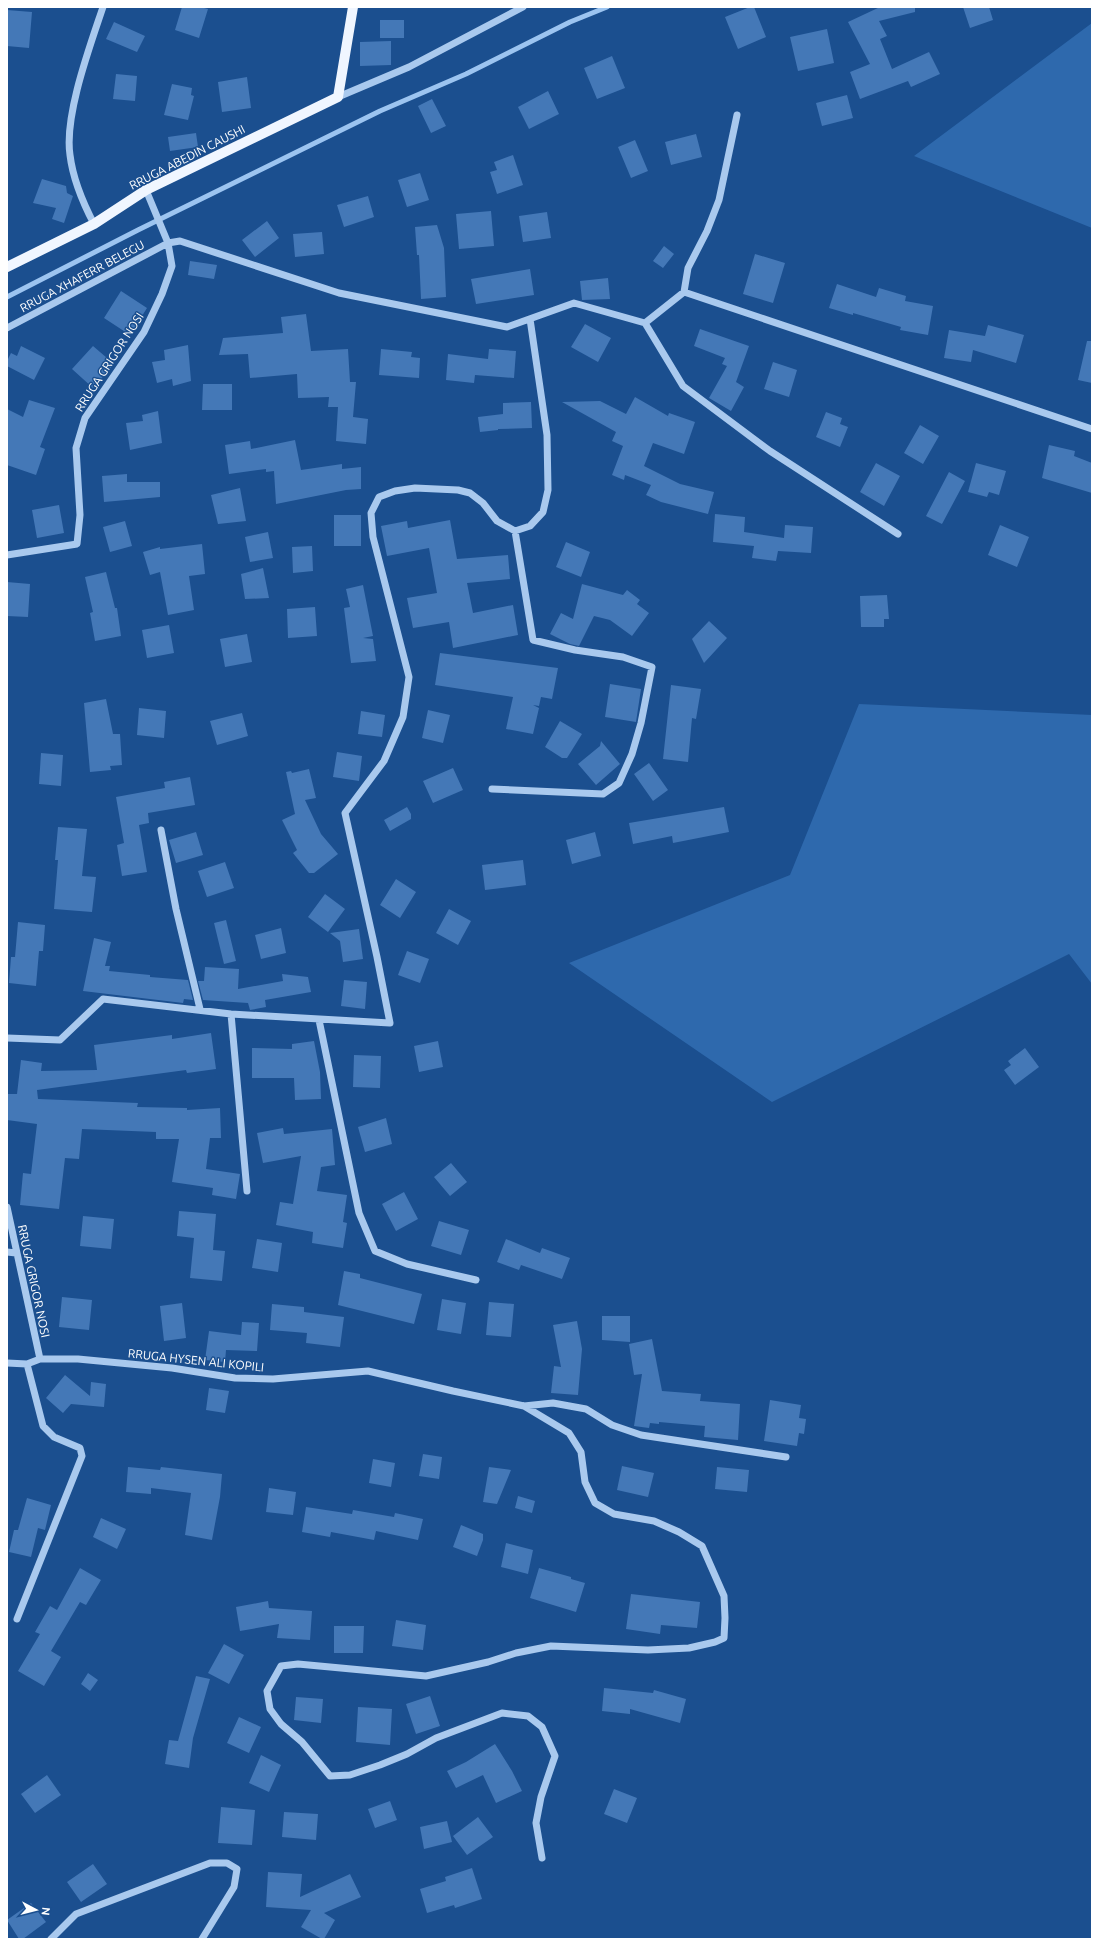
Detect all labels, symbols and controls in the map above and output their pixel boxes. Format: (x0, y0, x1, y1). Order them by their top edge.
street label: RRUGA ABEDIN CAUSHI (127, 122, 247, 192)
street label: RRUGA XHAFERR BELEGU (18, 238, 146, 314)
street label: RRUGA GRIGOR NOSI (72, 310, 146, 414)
street label: RRUGA GRIGOR NOSI (16, 1223, 52, 1339)
street label: RRUGA HYSEN ALI KOPILI (127, 1346, 265, 1374)
north arrow (16, 1890, 56, 1930)
text: N (39, 1906, 52, 1916)

